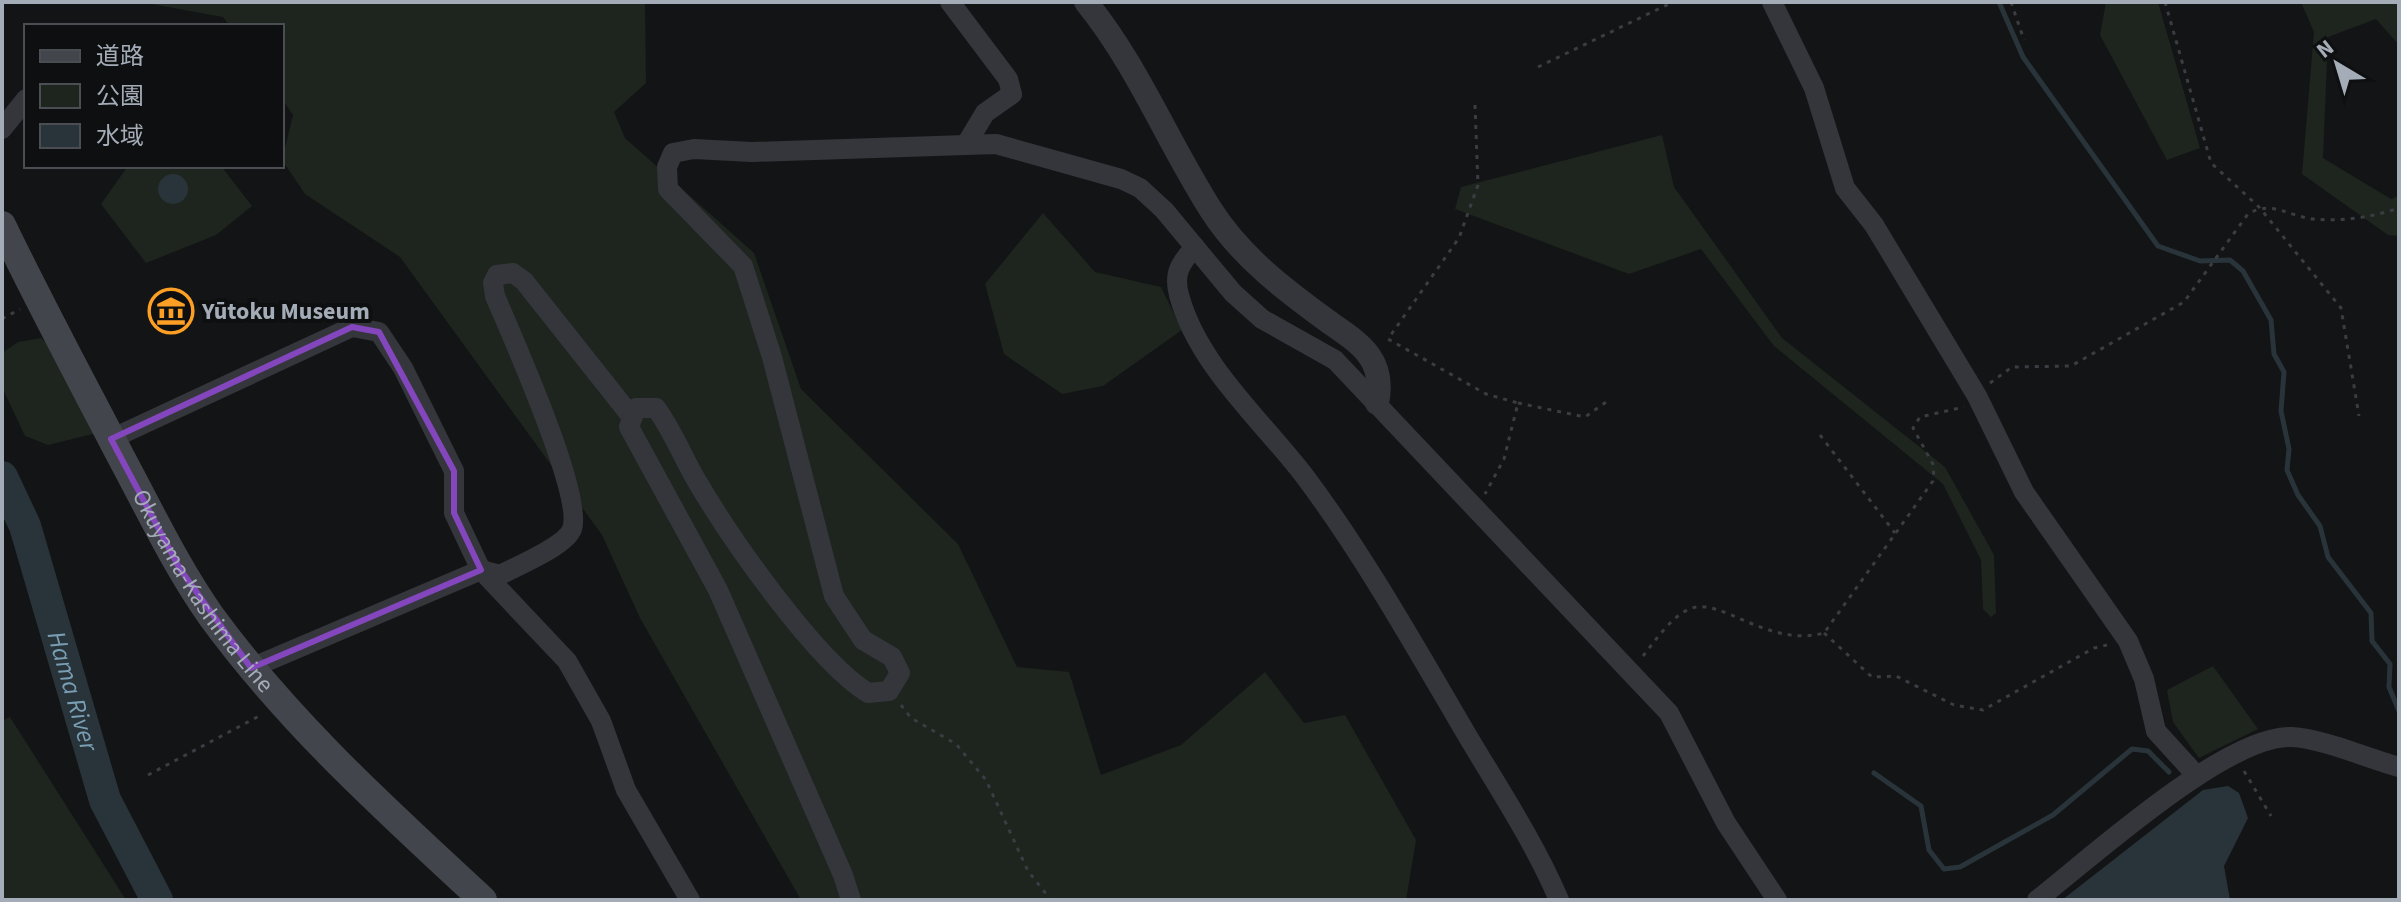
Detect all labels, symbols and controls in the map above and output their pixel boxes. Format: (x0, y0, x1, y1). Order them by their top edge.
legend (24, 24, 284, 168)
north arrow (2297, 24, 2377, 104)
text: N (2310, 32, 2341, 66)
text: 道路 (96, 39, 144, 74)
text: 公園 (96, 79, 144, 114)
text: 水域 (96, 119, 144, 154)
museum icon: Yūtoku Museum (147, 287, 195, 335)
place label: Yūtoku Museum (201, 294, 370, 329)
street label: Okuyama-Kashima Line (123, 483, 282, 700)
water label: Hama River (38, 627, 108, 757)

